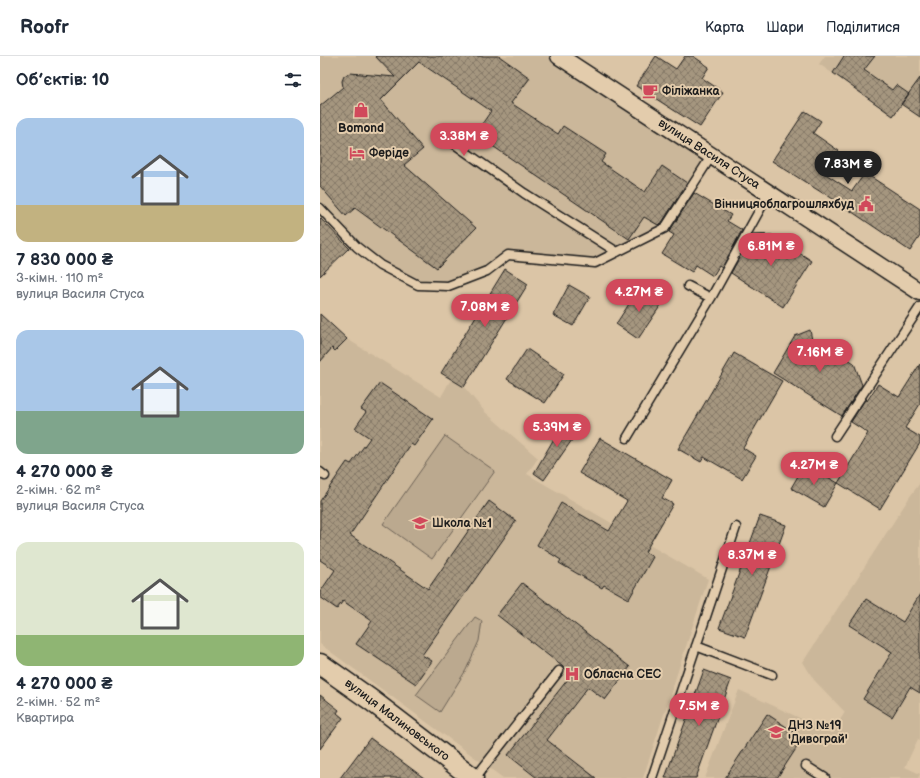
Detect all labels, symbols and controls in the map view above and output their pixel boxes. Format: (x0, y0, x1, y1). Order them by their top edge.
text: Roofr (20, 16, 69, 39)
text: Карта (705, 19, 744, 36)
text: Шари (766, 19, 804, 36)
text: Поділитися (826, 19, 900, 36)
icon: filters (282, 69, 304, 91)
text: Об’єктів: 10 (16, 70, 109, 90)
cafe icon: Філіжанка (641, 82, 659, 100)
place label: Філіжанка (662, 84, 720, 99)
shop icon: Bomond (352, 101, 370, 119)
street label: вулиця Василя Стуса (655, 115, 763, 193)
place label: Bomond (338, 121, 384, 136)
pin: 3.38M ₴ (427, 123, 501, 157)
text: 3.38M ₴ (439, 128, 489, 144)
icon: home (124, 144, 196, 216)
hotel icon: Феріде (348, 144, 366, 162)
place label: Феріде (369, 146, 409, 161)
pin: 7.83M ₴ (811, 151, 885, 185)
text: 7.83M ₴ (824, 156, 872, 172)
public building icon: Вінницяоблагрошляхбуд (857, 195, 875, 213)
place label: Вінницяоблагрошляхбуд (714, 197, 855, 212)
pin: 6.81M ₴ (734, 233, 808, 267)
text: 6.81M ₴ (747, 238, 795, 254)
text: 7 830 000 ₴ (16, 250, 113, 270)
text: 3-кімн. · 110 m² (16, 270, 103, 286)
pin: 4.27M ₴ (602, 279, 676, 313)
text: 4.27M ₴ (615, 284, 663, 300)
text: вулиця Василя Стуса (16, 286, 144, 302)
pin: 7.08M ₴ (448, 294, 522, 328)
text: 7.08M ₴ (460, 299, 510, 315)
pin: 7.16M ₴ (783, 339, 857, 373)
text: 7.16M ₴ (797, 344, 843, 360)
icon: home (124, 356, 196, 428)
pin: 5.39M ₴ (520, 414, 594, 448)
text: 5.39M ₴ (533, 419, 581, 435)
pin: 4.27M ₴ (777, 452, 851, 486)
text: 4.27M ₴ (790, 457, 838, 473)
text: 4 270 000 ₴ (16, 462, 113, 482)
text: 2-кімн. · 62 m² (16, 482, 101, 498)
text: вулиця Василя Стуса (16, 498, 144, 514)
school or university icon: Школа №1 (411, 514, 429, 532)
place label: Школа №1 (432, 516, 492, 531)
pin: 8.37M ₴ (715, 542, 789, 576)
text: 8.37M ₴ (728, 547, 776, 563)
icon: home (124, 568, 196, 640)
hospital icon: Обласна СЕС (563, 665, 581, 683)
place label: Обласна СЕС (584, 667, 662, 682)
text: 4 270 000 ₴ (16, 674, 113, 694)
street label: вулиця Малиновського (342, 676, 452, 764)
pin: 7.5M ₴ (666, 693, 732, 727)
text: 2-кімн. · 52 m² (16, 694, 100, 710)
text: 7.5M ₴ (679, 698, 719, 714)
text: Квартира (16, 710, 74, 726)
place label: ДНЗ №19 'Дивограй' (788, 718, 848, 747)
school or university icon: ДНЗ №19 'Дивограй' (767, 723, 785, 741)

